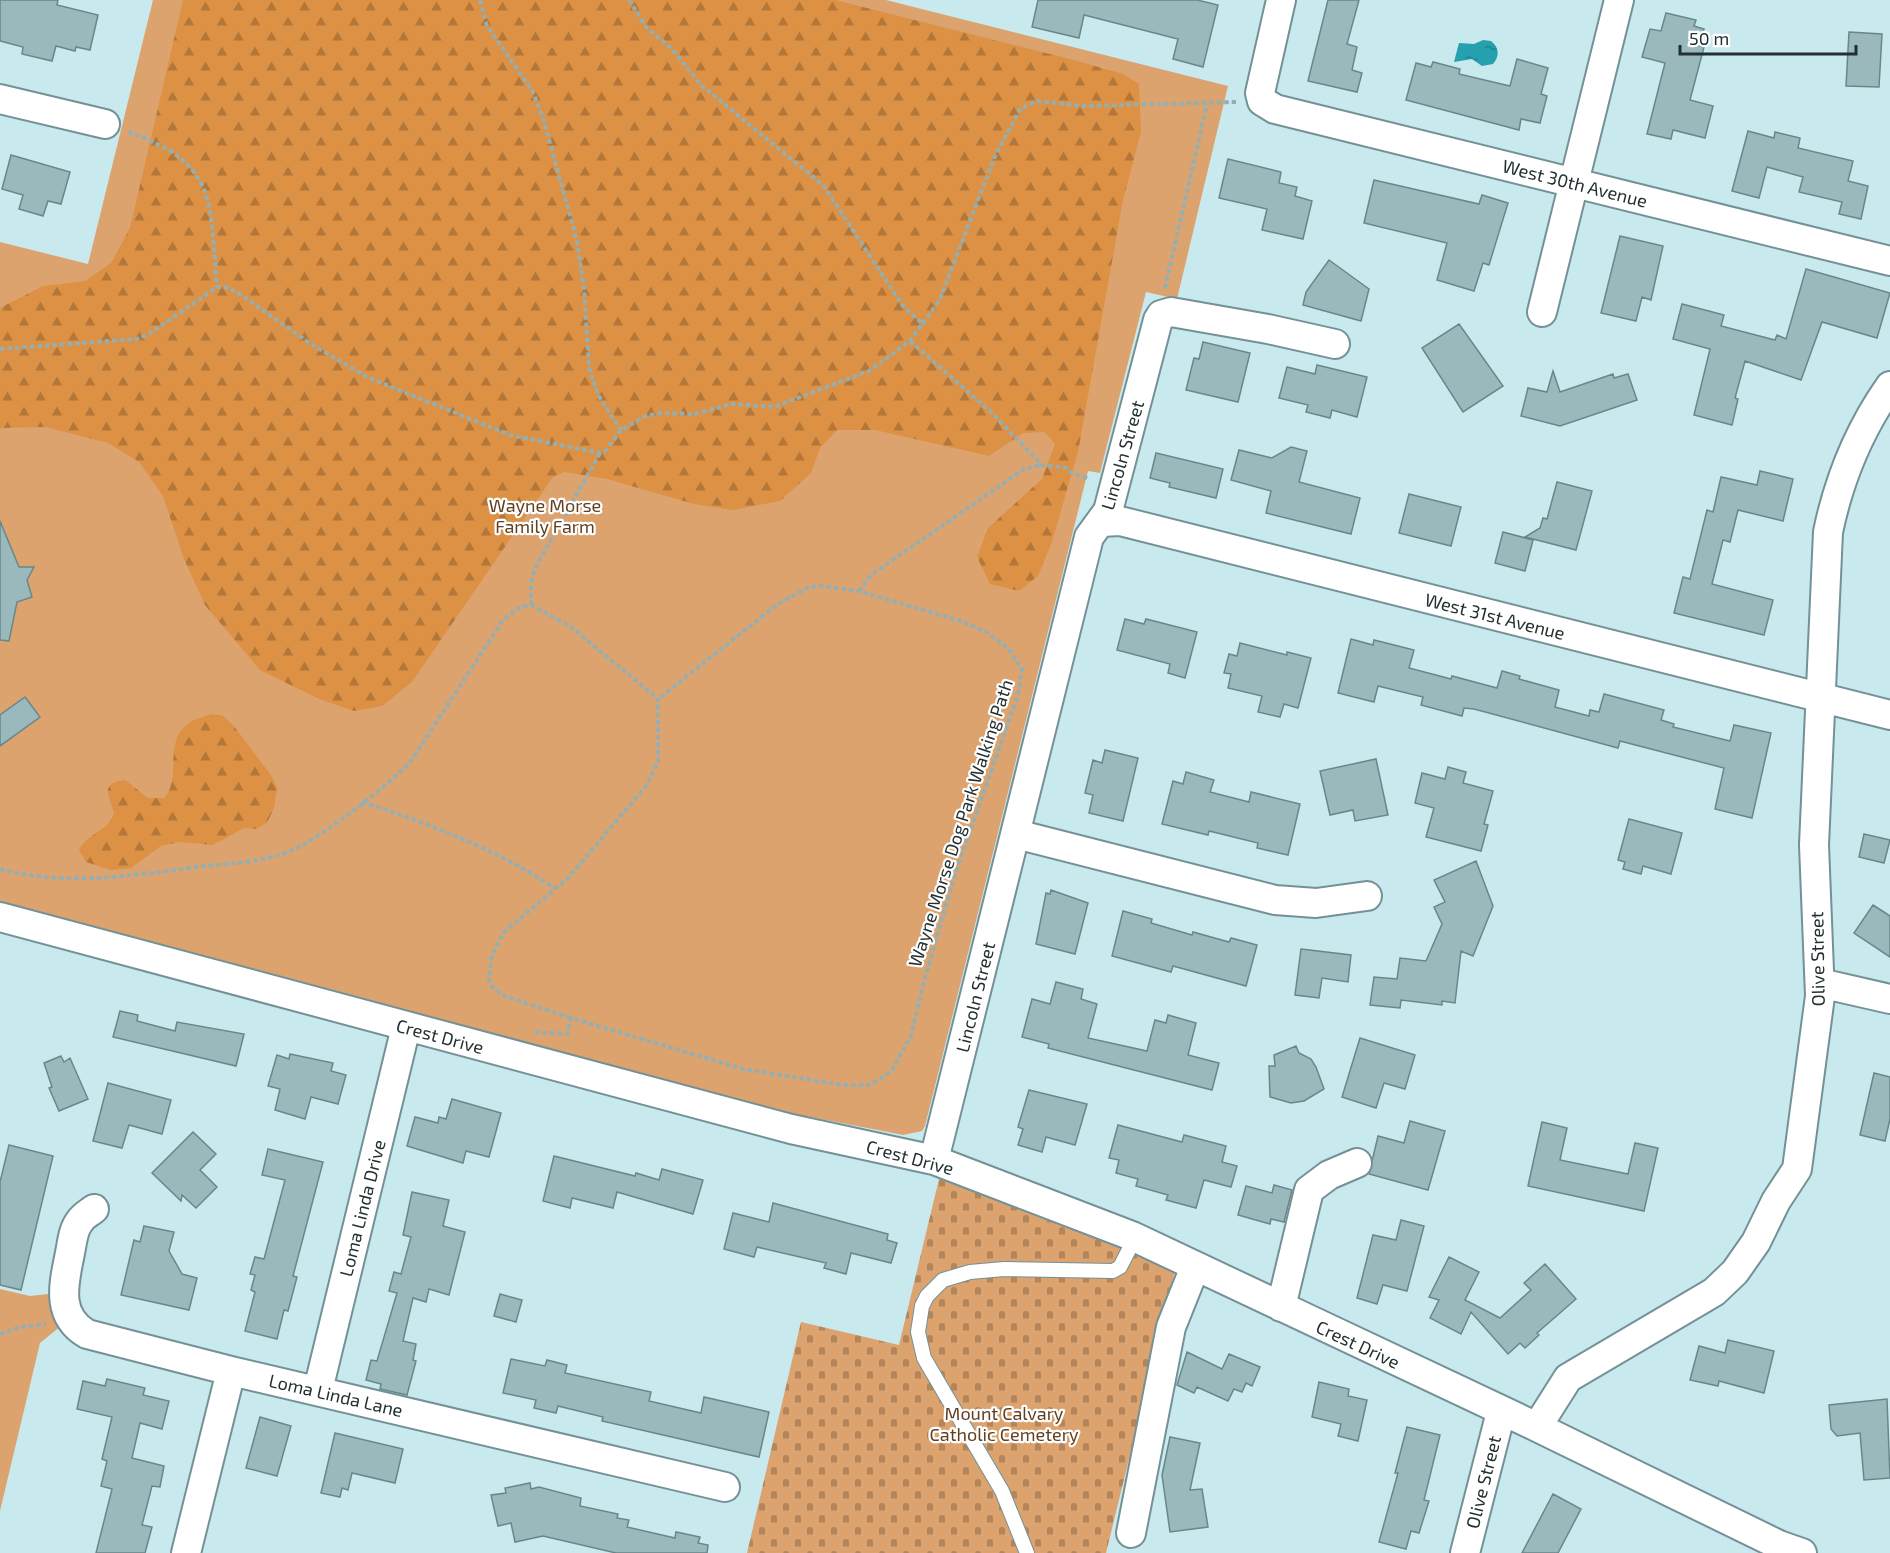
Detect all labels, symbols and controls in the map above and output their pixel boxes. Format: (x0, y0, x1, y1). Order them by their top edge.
scale bar (1680, 18, 1856, 56)
text: 50 m (1689, 27, 1729, 49)
street label: West 30th Avenue (1500, 154, 1650, 212)
street label: Lincoln Street (1096, 398, 1148, 512)
park label: Wayne Morse Family Farm (489, 494, 601, 537)
street label: West 31st Avenue (1423, 588, 1567, 644)
street label: Wayne Morse Dog Park Walking Path (903, 676, 1017, 970)
street label: Olive Street (1805, 911, 1829, 1007)
street label: Lincoln Street (951, 939, 999, 1054)
street label: Crest Drive (394, 1014, 486, 1058)
street label: Crest Drive (864, 1135, 956, 1179)
street label: Loma Linda Drive (334, 1137, 390, 1279)
street label: Crest Drive (1313, 1315, 1403, 1373)
street label: Loma Linda Lane (267, 1369, 405, 1421)
park label: Mount Calvary Catholic Cemetery (930, 1402, 1079, 1445)
street label: Olive Street (1461, 1433, 1505, 1531)

